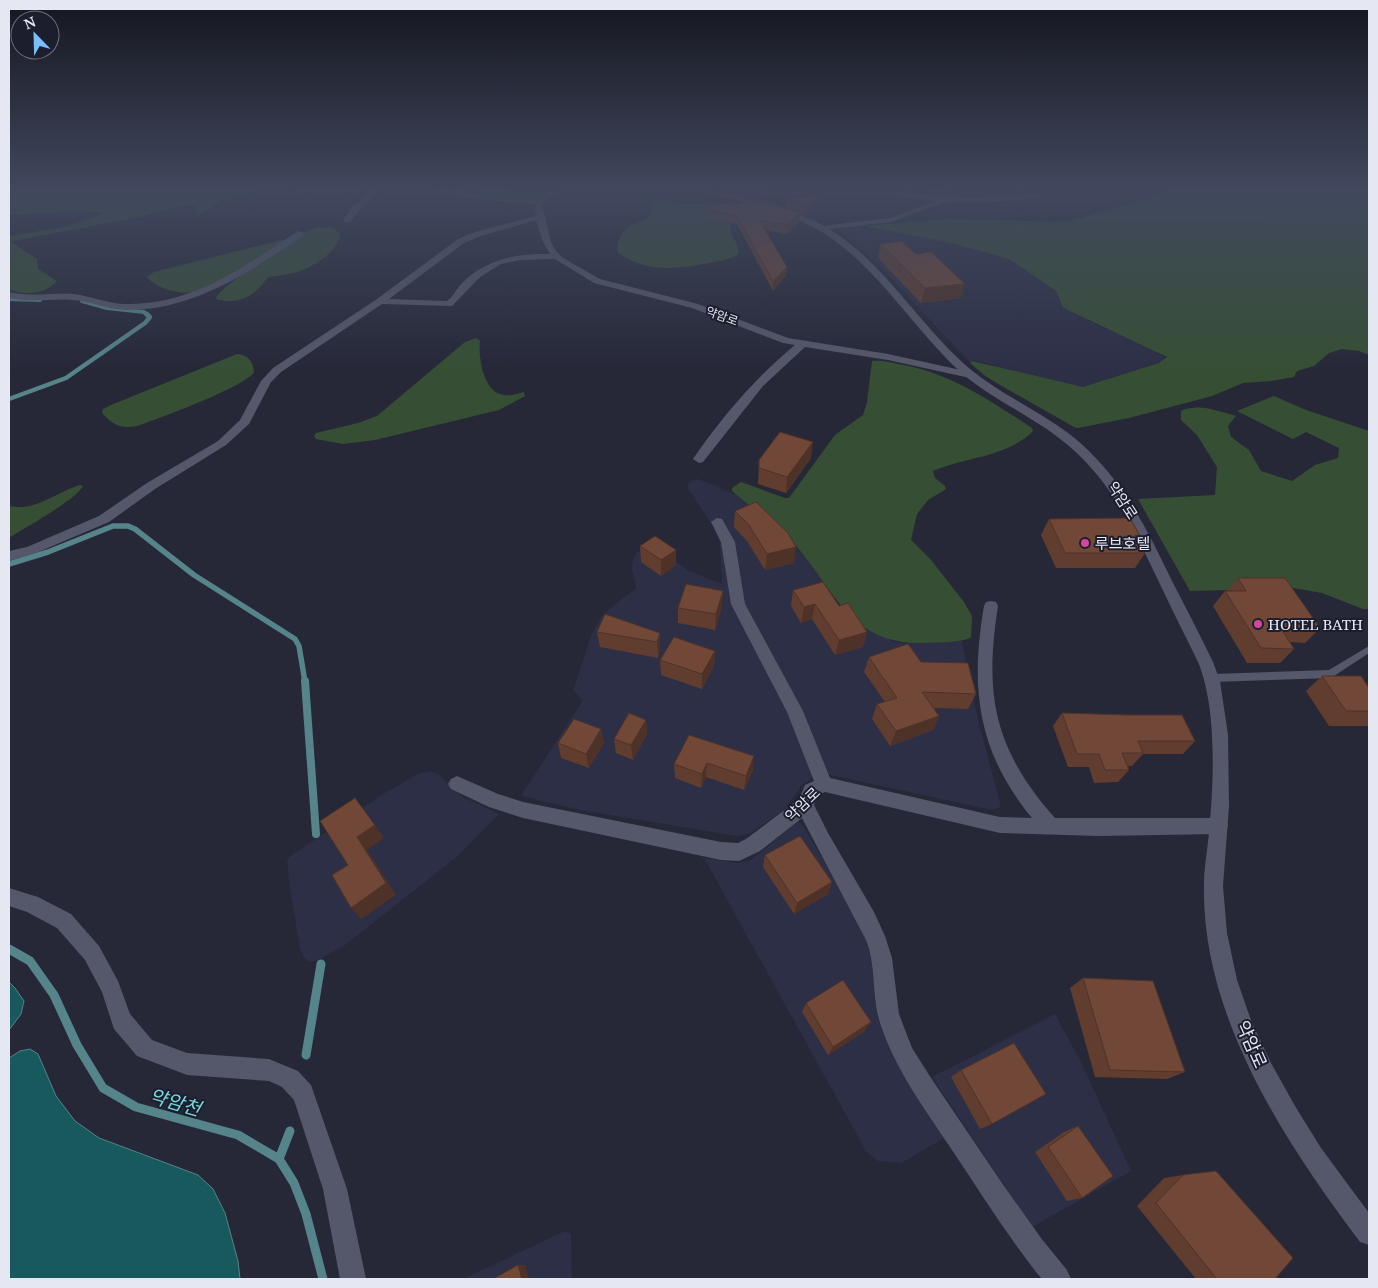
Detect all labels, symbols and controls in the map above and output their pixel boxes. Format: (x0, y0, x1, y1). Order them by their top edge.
north arrow (10, 10, 60, 60)
text: N (21, 12, 39, 33)
street label: 약암로 (704, 302, 740, 330)
street label: 약암로 (1103, 477, 1143, 523)
place label: 루브호텔 (1095, 533, 1150, 553)
marker: 루브호텔 (1079, 537, 1091, 549)
place label: HOTEL BATH (1268, 614, 1363, 634)
marker: HOTEL BATH (1252, 618, 1264, 630)
street label: 약암로 (780, 782, 824, 826)
street label: 약암로 (1231, 1016, 1273, 1072)
water label: 약암천 (146, 1082, 205, 1122)

